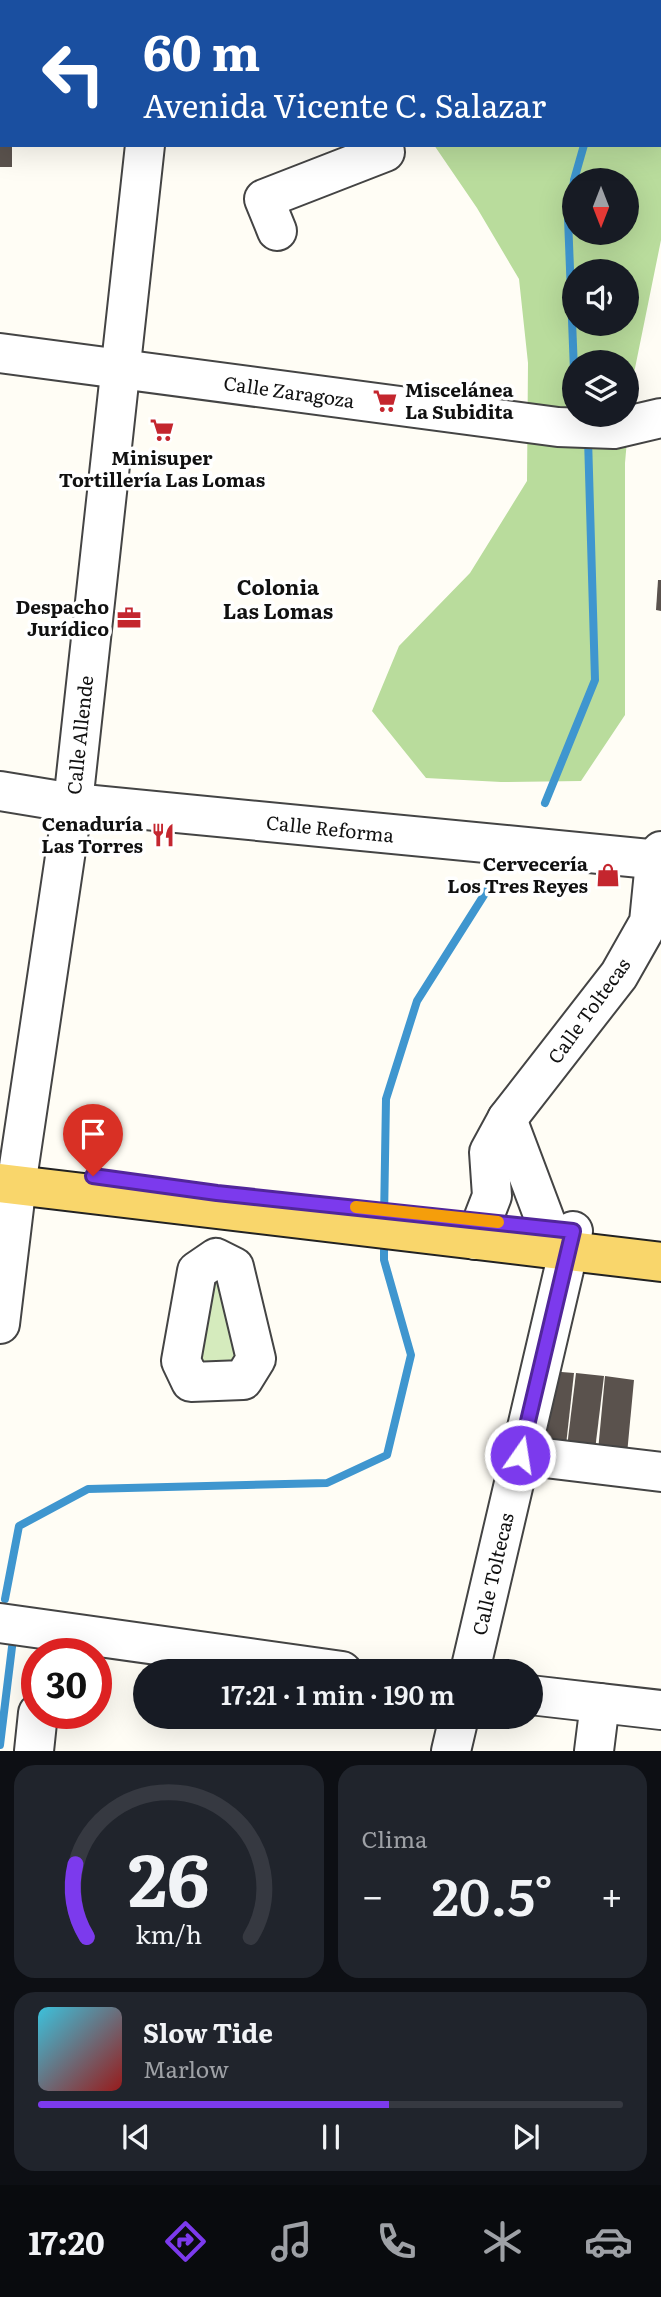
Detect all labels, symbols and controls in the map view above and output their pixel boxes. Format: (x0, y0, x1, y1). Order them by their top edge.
text: 60 m (143, 13, 260, 86)
icon: left (28, 28, 119, 119)
text: Avenida Vicente C. Salazar (143, 80, 546, 128)
north arrow (562, 168, 639, 245)
map controls (562, 168, 639, 427)
button: sound (562, 259, 639, 336)
button: layers (562, 350, 639, 427)
street label: Calle Zaragoza (222, 368, 357, 414)
place label: Miscelánea La Subidita (405, 375, 514, 425)
supermarket icon: Miscelánea La Subidita (371, 387, 399, 415)
supermarket icon: Minisuper Tortillería Las Lomas (148, 416, 176, 444)
place label: Minisuper Tortillería Las Lomas (59, 443, 265, 493)
district label: Colonia Las Lomas (223, 570, 333, 625)
place label: Despacho Jurídico (16, 592, 109, 642)
office icon: Despacho Jurídico (115, 604, 143, 632)
street label: Calle Allende (59, 674, 99, 796)
street label: Calle Reforma (265, 807, 396, 849)
place label: Cenaduría Las Torres (41, 809, 143, 859)
restaurant icon: Cenaduría Las Torres (149, 821, 177, 849)
place label: Cervecería Los Tres Reyes (447, 849, 588, 899)
shop icon: Cervecería Los Tres Reyes (594, 861, 622, 889)
street label: Calle Toltecas (540, 951, 636, 1069)
pin (63, 1104, 123, 1176)
icon: arrive (74, 1115, 112, 1153)
position arrow (483, 1418, 557, 1492)
street label: Calle Toltecas (464, 1509, 520, 1638)
speed limit sign: 30 (21, 1638, 112, 1729)
text: 17:21 · 1 min · 190 m (221, 1674, 455, 1713)
text: Clima (362, 1821, 427, 1855)
text: 26 (128, 1822, 210, 1930)
text: 20.5° (432, 1855, 553, 1932)
text: − (362, 1865, 384, 1922)
text: + (601, 1865, 623, 1922)
text: km/h (135, 1915, 202, 1952)
text: Slow Tide (143, 2012, 273, 2051)
text: Marlow (143, 2051, 229, 2085)
icon: previous (117, 2118, 155, 2156)
icon: pause (312, 2118, 350, 2156)
icon: next (507, 2118, 545, 2156)
text: 17:20 (28, 2217, 105, 2265)
icon: directions (161, 2217, 210, 2266)
icon: music (267, 2217, 316, 2266)
icon: phone (372, 2217, 421, 2266)
icon: climate (478, 2217, 527, 2266)
icon: car (584, 2217, 633, 2266)

